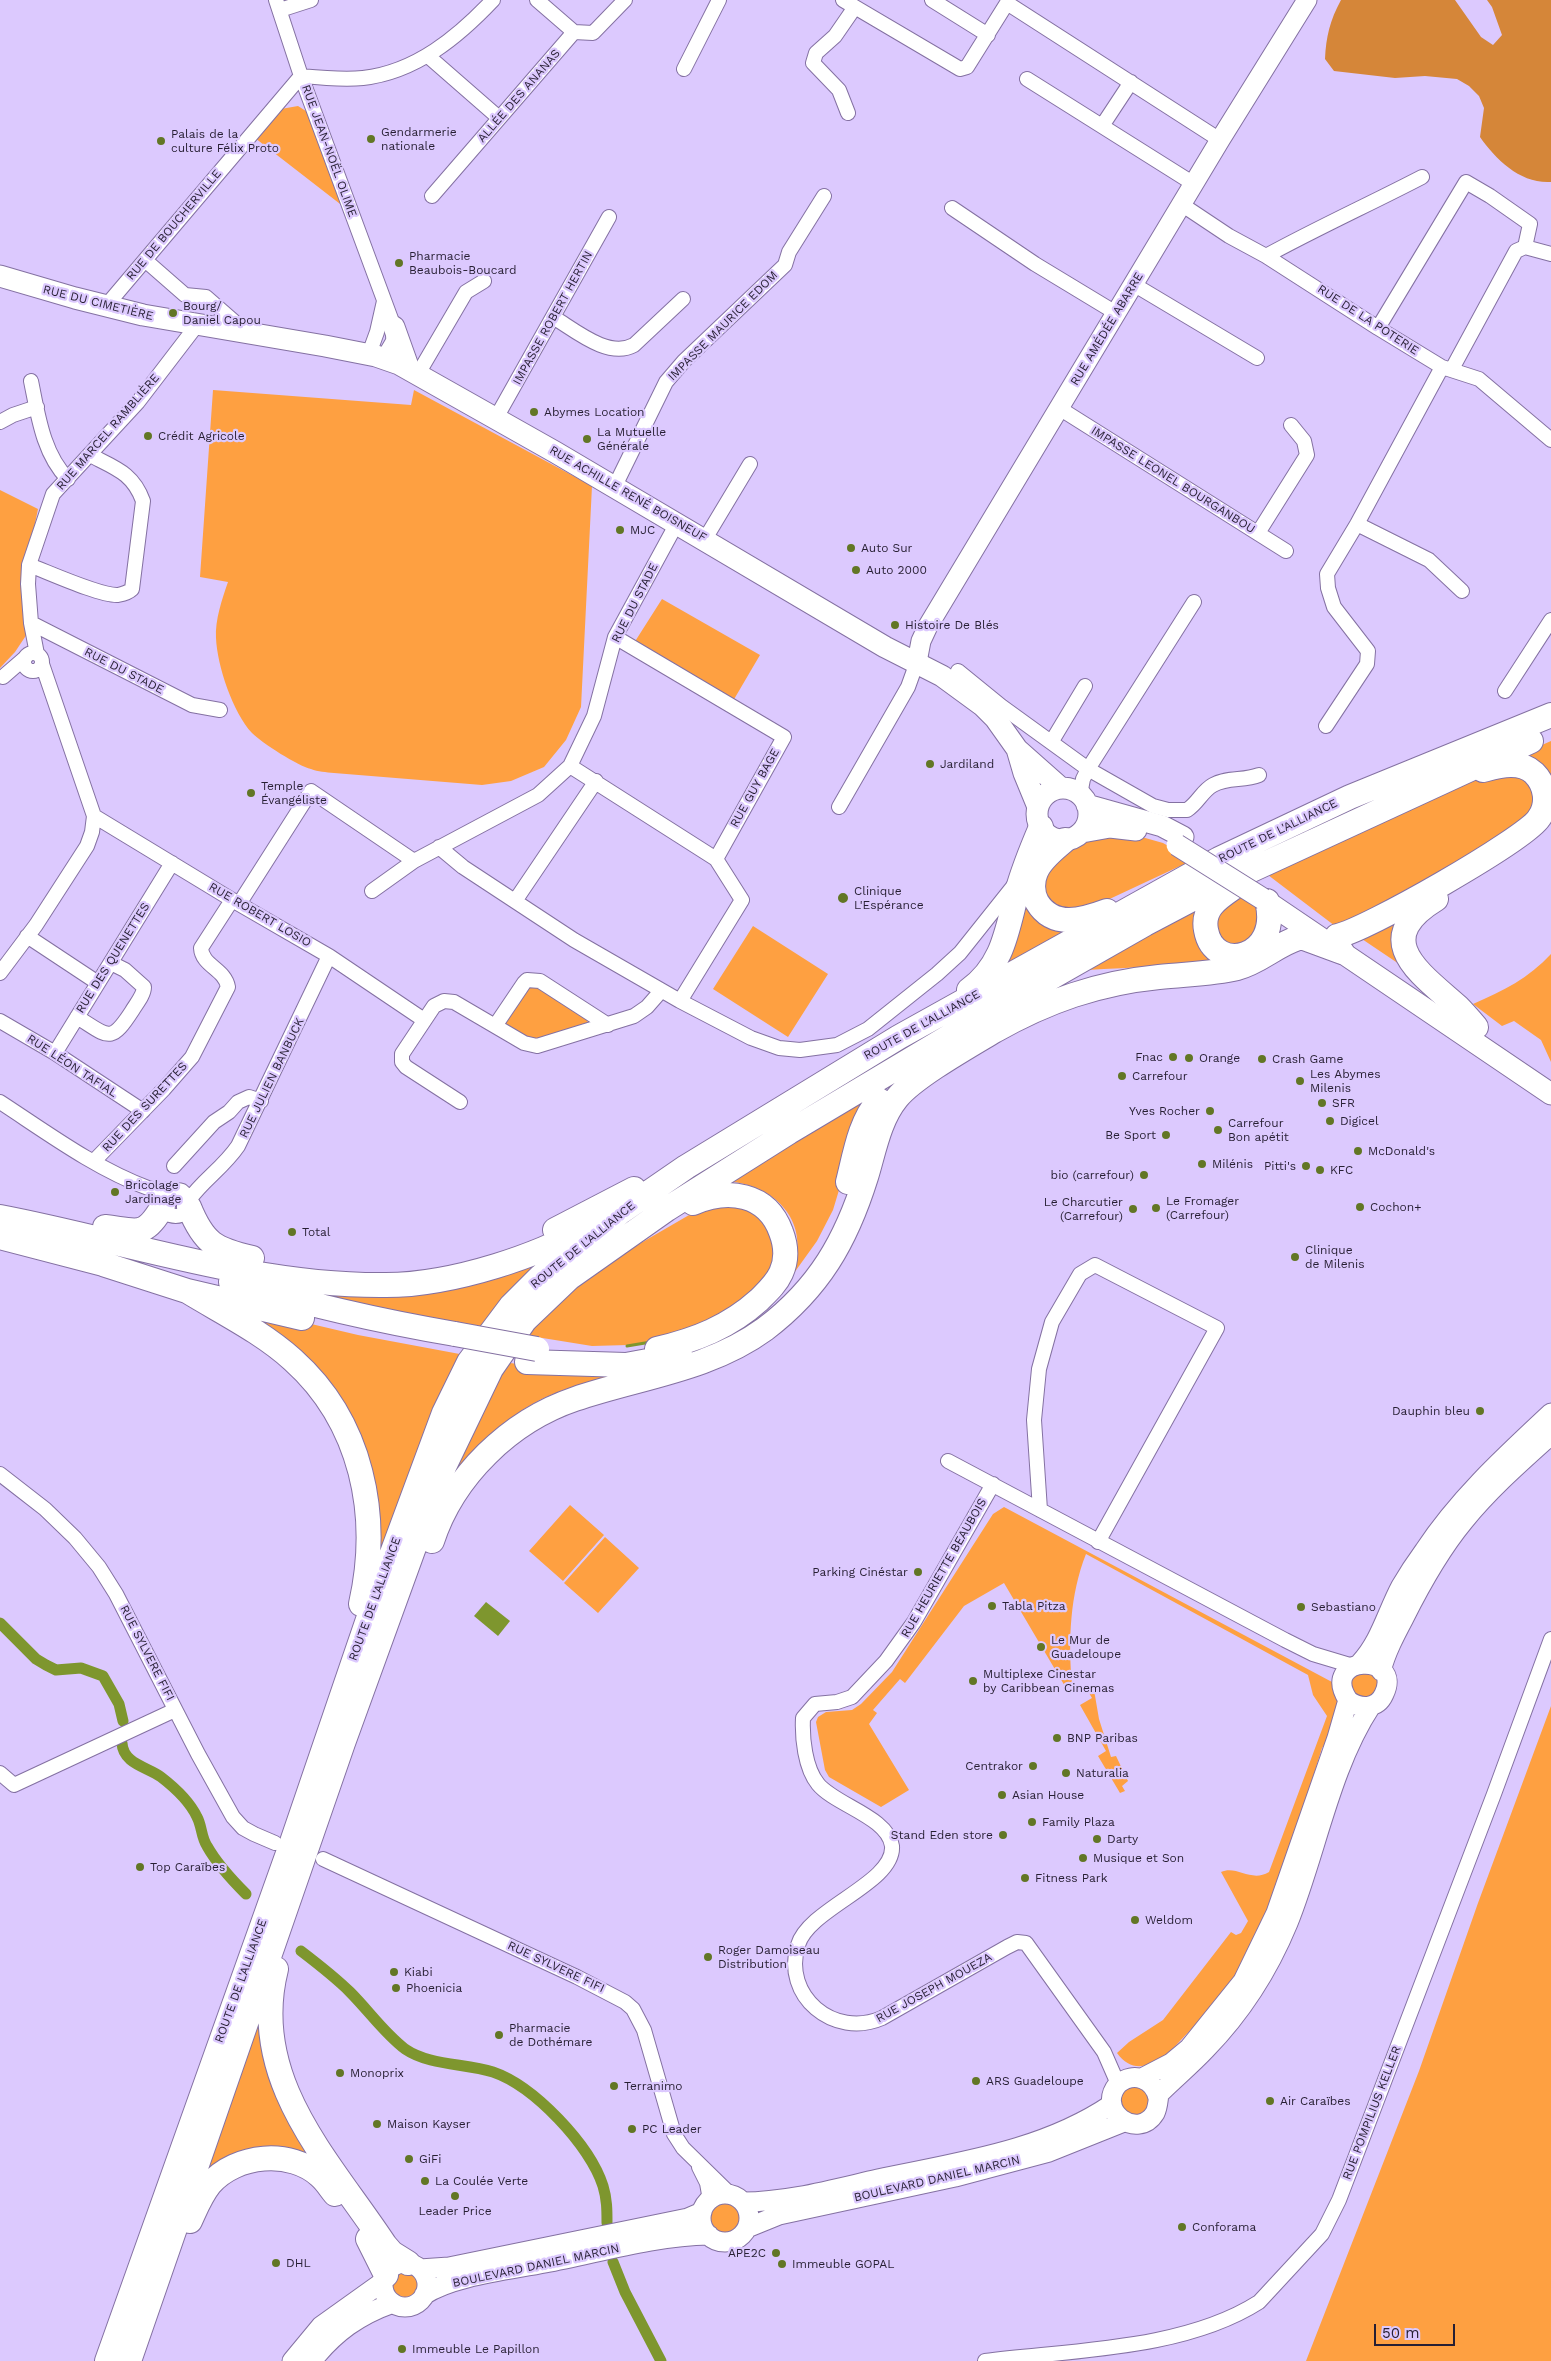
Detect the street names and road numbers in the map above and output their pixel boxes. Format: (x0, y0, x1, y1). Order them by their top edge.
street label: ALLÉE DES ANANAS (475, 46, 563, 146)
street label: RUE JEAN-NOËL OLIME (298, 83, 360, 219)
street label: RUE DE BOUCHERVILLE (124, 167, 224, 283)
street label: IMPASSE ROBERT HERTIN (510, 249, 596, 387)
street label: IMPASSE MAURICE EDOM (665, 268, 781, 384)
street label: RUE AMÉDÉE ABARRE (1068, 270, 1146, 388)
street label: RUE DU CIMETIÈRE (41, 282, 155, 324)
street label: RUE DE LA POTERIE (1315, 282, 1421, 358)
street label: RUE MARCEL RAMBLIÈRE (54, 371, 162, 493)
street label: IMPASSE LEONEL BOURGANBOU (1088, 423, 1258, 537)
street label: RUE ACHILLE RENÉ BOISNEUF (547, 443, 709, 545)
street label: RUE DU STADE (609, 561, 661, 645)
street label: RUE DU STADE (82, 645, 166, 697)
street label: RUE GUY BAGE (727, 746, 783, 830)
street label: ROUTE DE L'ALLIANCE (1216, 796, 1340, 866)
street label: RUE ROBERT LOSIO (206, 880, 314, 950)
street label: RUE DES QUENETTES (73, 900, 153, 1016)
street label: ROUTE DE L'ALLIANCE (861, 987, 983, 1063)
street label: RUE JULIEN BANBUCK (237, 1016, 307, 1140)
street label: RUE LÉON TAFIAL (24, 1031, 120, 1101)
street label: RUE DES SURETTES (100, 1059, 190, 1155)
street label: ROUTE DE L'ALLIANCE (528, 1198, 638, 1292)
street label: RUE HEURIETTE BEAUBOIS (898, 1496, 990, 1640)
street label: ROUTE DE L'ALLIANCE (346, 1535, 404, 1663)
street label: RUE SYLVERE FIFI (117, 1603, 177, 1703)
street label: ROUTE DE L'ALLIANCE (212, 1917, 270, 2045)
street label: RUE SYLVERE FIFI (505, 1938, 607, 1996)
street label: RUE JOSEPH MOUEZA (873, 1950, 995, 2026)
street label: RUE POMPILIUS KELLER (1340, 2044, 1404, 2182)
street label: BOULEVARD DANIEL MARCIN (853, 2153, 1021, 2205)
street label: BOULEVARD DANIEL MARCIN (451, 2241, 621, 2291)

